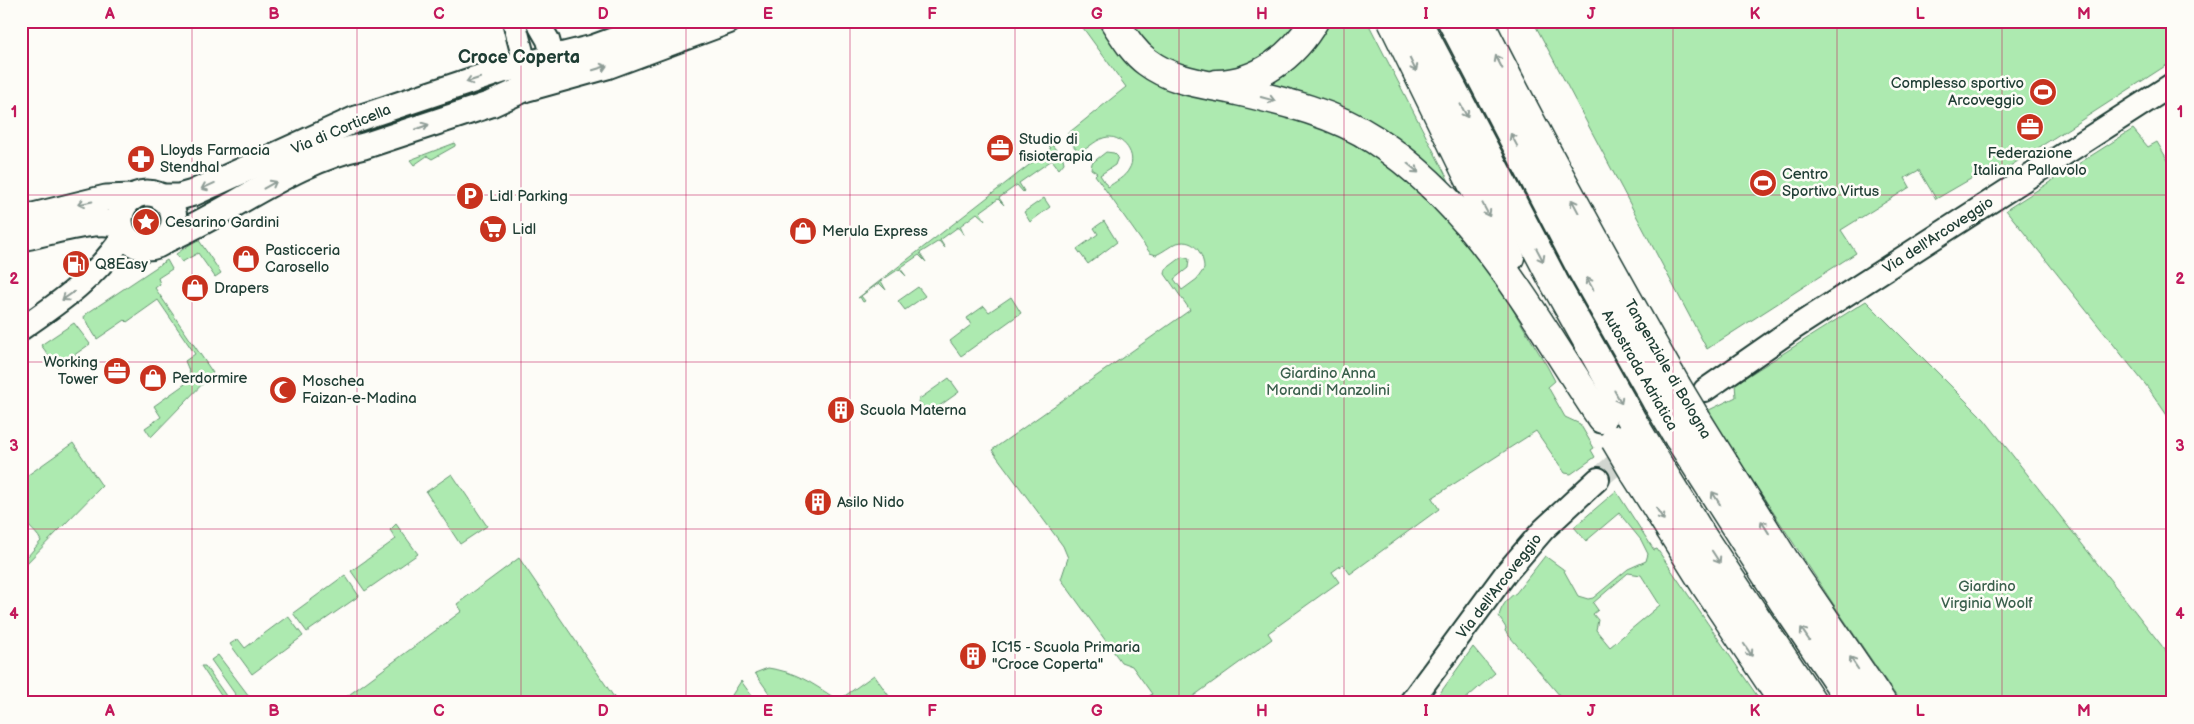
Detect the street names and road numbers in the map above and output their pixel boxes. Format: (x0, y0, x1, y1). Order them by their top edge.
street label: Via di Corticella (289, 100, 394, 159)
street label: Via dell'Arcoveggio (1879, 193, 1997, 278)
street label: Tangenziale di Bologna (1620, 296, 1715, 442)
street label: Autostrada Adriatica (1597, 306, 1682, 434)
street label: Via dell'Arcoveggio (1453, 530, 1546, 643)

